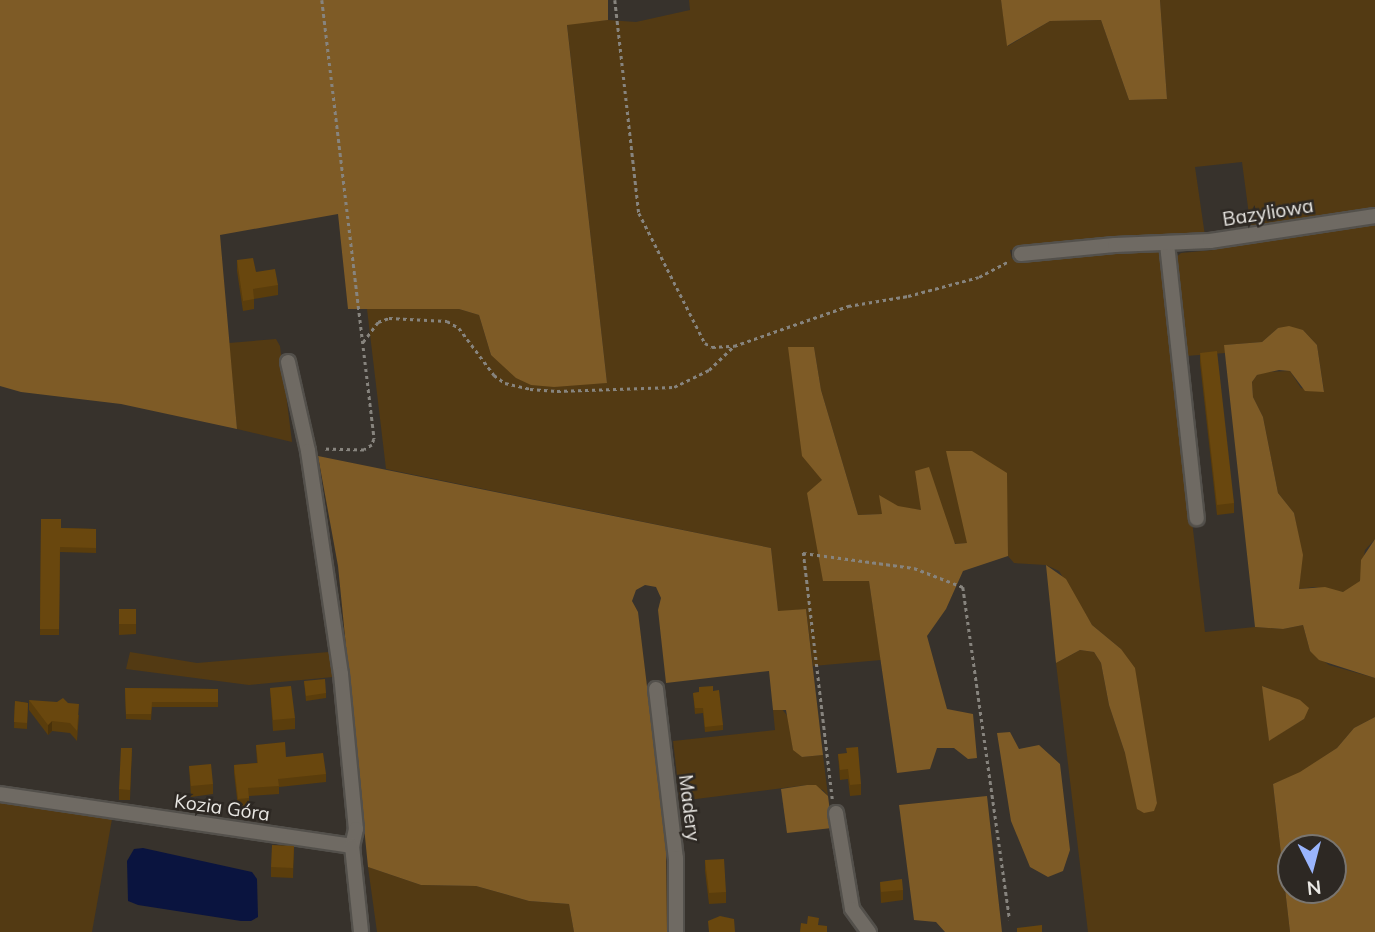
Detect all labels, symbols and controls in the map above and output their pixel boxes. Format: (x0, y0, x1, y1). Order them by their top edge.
street label: Bazyliowa (1221, 195, 1315, 231)
street label: Madery (674, 773, 704, 843)
street label: Kozia Góra (173, 790, 271, 826)
north arrow (1277, 834, 1347, 904)
text: N (1306, 875, 1322, 901)

